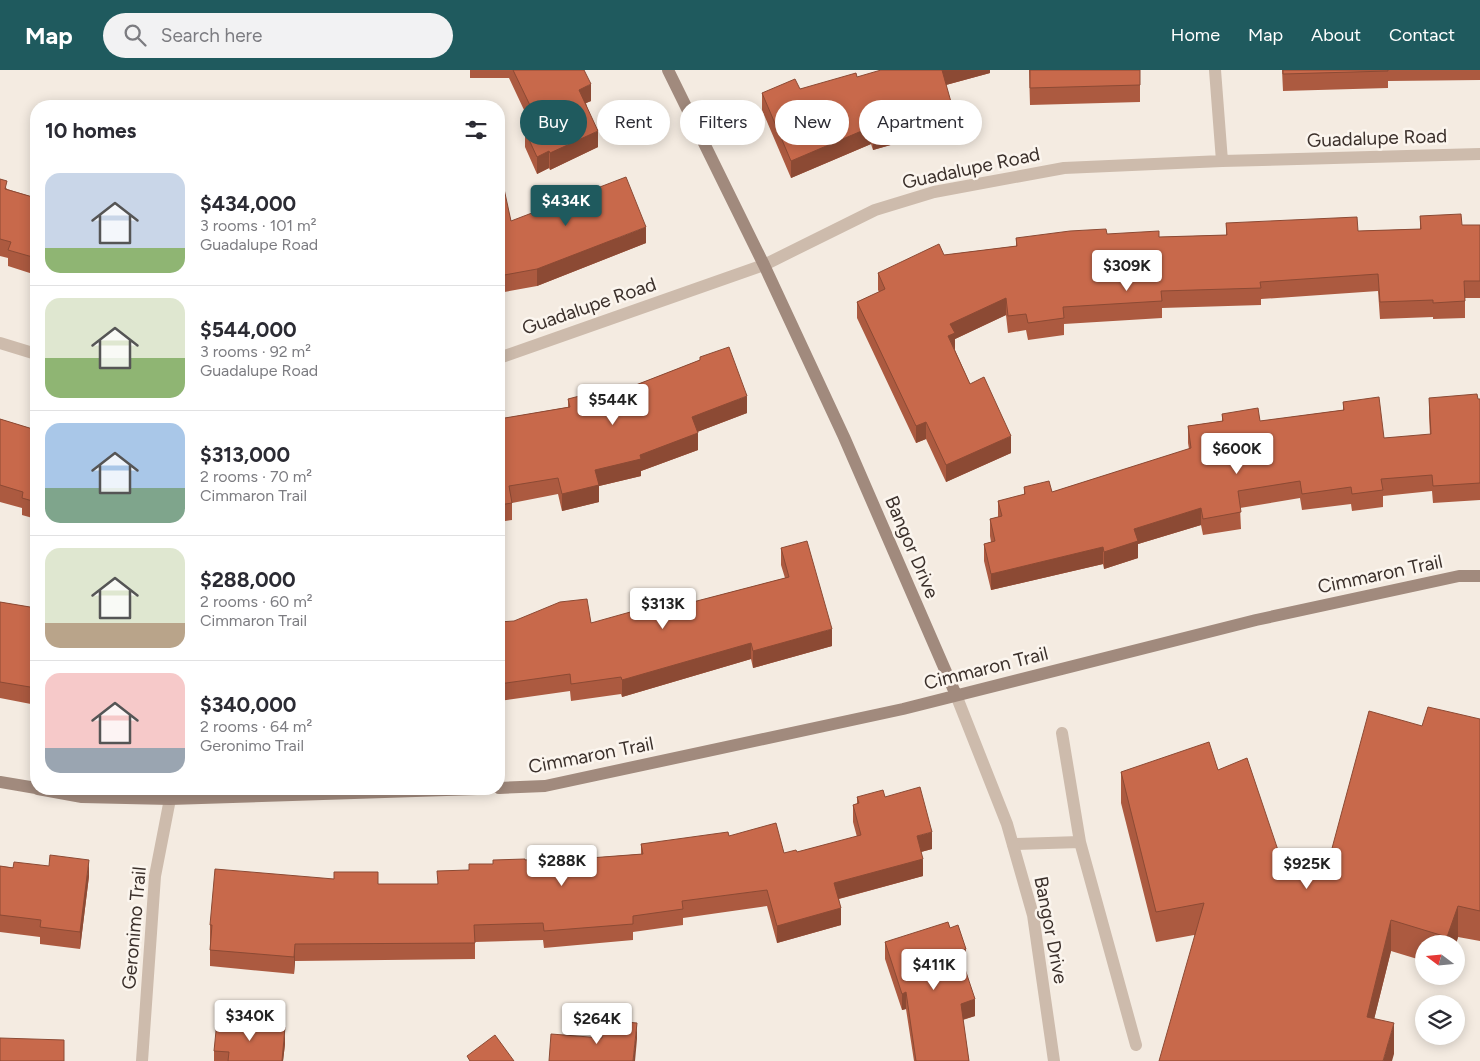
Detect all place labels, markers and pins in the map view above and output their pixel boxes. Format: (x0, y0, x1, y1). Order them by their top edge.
pin: $434K (531, 184, 601, 227)
pin: $309K (1092, 250, 1162, 292)
pin: $544K (578, 384, 648, 426)
pin: $600K (1202, 432, 1272, 475)
pin: $313K (628, 588, 698, 630)
pin: $288K (527, 844, 597, 887)
pin: $925K (1272, 848, 1342, 890)
pin: $411K (899, 948, 969, 991)
pin: $340K (215, 1000, 285, 1042)
pin: $264K (562, 1002, 632, 1045)

